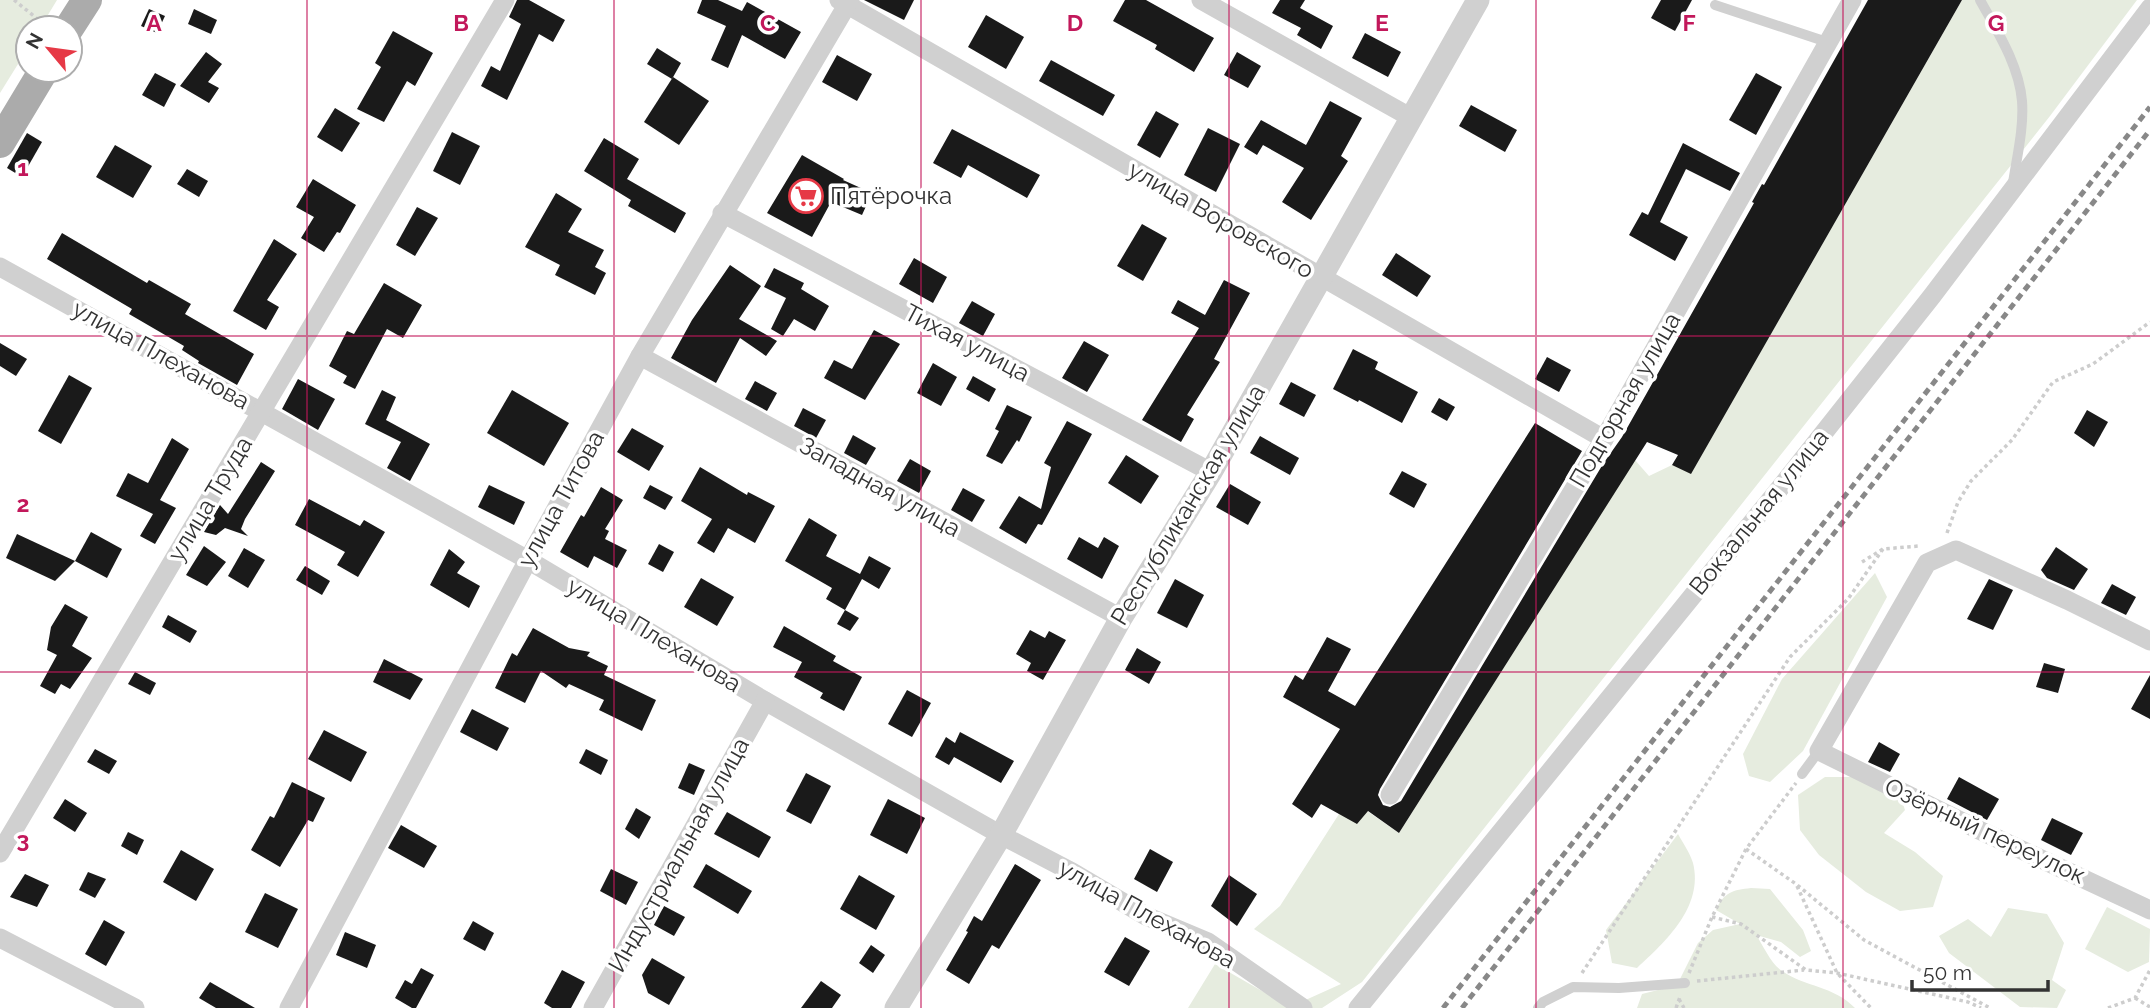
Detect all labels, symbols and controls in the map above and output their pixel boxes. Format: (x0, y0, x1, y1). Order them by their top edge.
text: A (146, 9, 162, 36)
text: B (453, 9, 469, 36)
text: C (760, 9, 776, 36)
text: D (1067, 9, 1083, 36)
text: E (1375, 9, 1389, 36)
text: F (1682, 9, 1696, 36)
text: G (1988, 9, 2004, 36)
north arrow (14, 14, 84, 84)
text: N (21, 29, 47, 52)
text: 1 (17, 154, 29, 181)
street label: улица Воровского (1123, 155, 1319, 284)
supermarket icon: Пятёрочка (787, 177, 825, 215)
place label: Пятёрочка (830, 181, 952, 210)
street label: улица Плеханова (68, 294, 255, 415)
street label: Тихая улица (900, 297, 1035, 388)
street label: Подгорная улица (1563, 307, 1686, 492)
street label: Республиканская улица (1104, 379, 1271, 630)
street label: Вокзальная улица (1683, 423, 1834, 601)
street label: улица Титова (511, 425, 610, 572)
street label: Западная улица (795, 430, 966, 543)
street label: улица Труда (161, 431, 258, 566)
text: 2 (17, 490, 29, 517)
street label: улица Плеханова (562, 571, 747, 698)
street label: Индустриальная улица (602, 732, 755, 977)
street label: Озёрный переулок (1880, 771, 2090, 890)
text: 3 (17, 826, 29, 853)
street label: улица Плеханова (1054, 853, 1241, 974)
scale bar (1912, 948, 2048, 992)
text: 50 m (1923, 960, 1972, 985)

